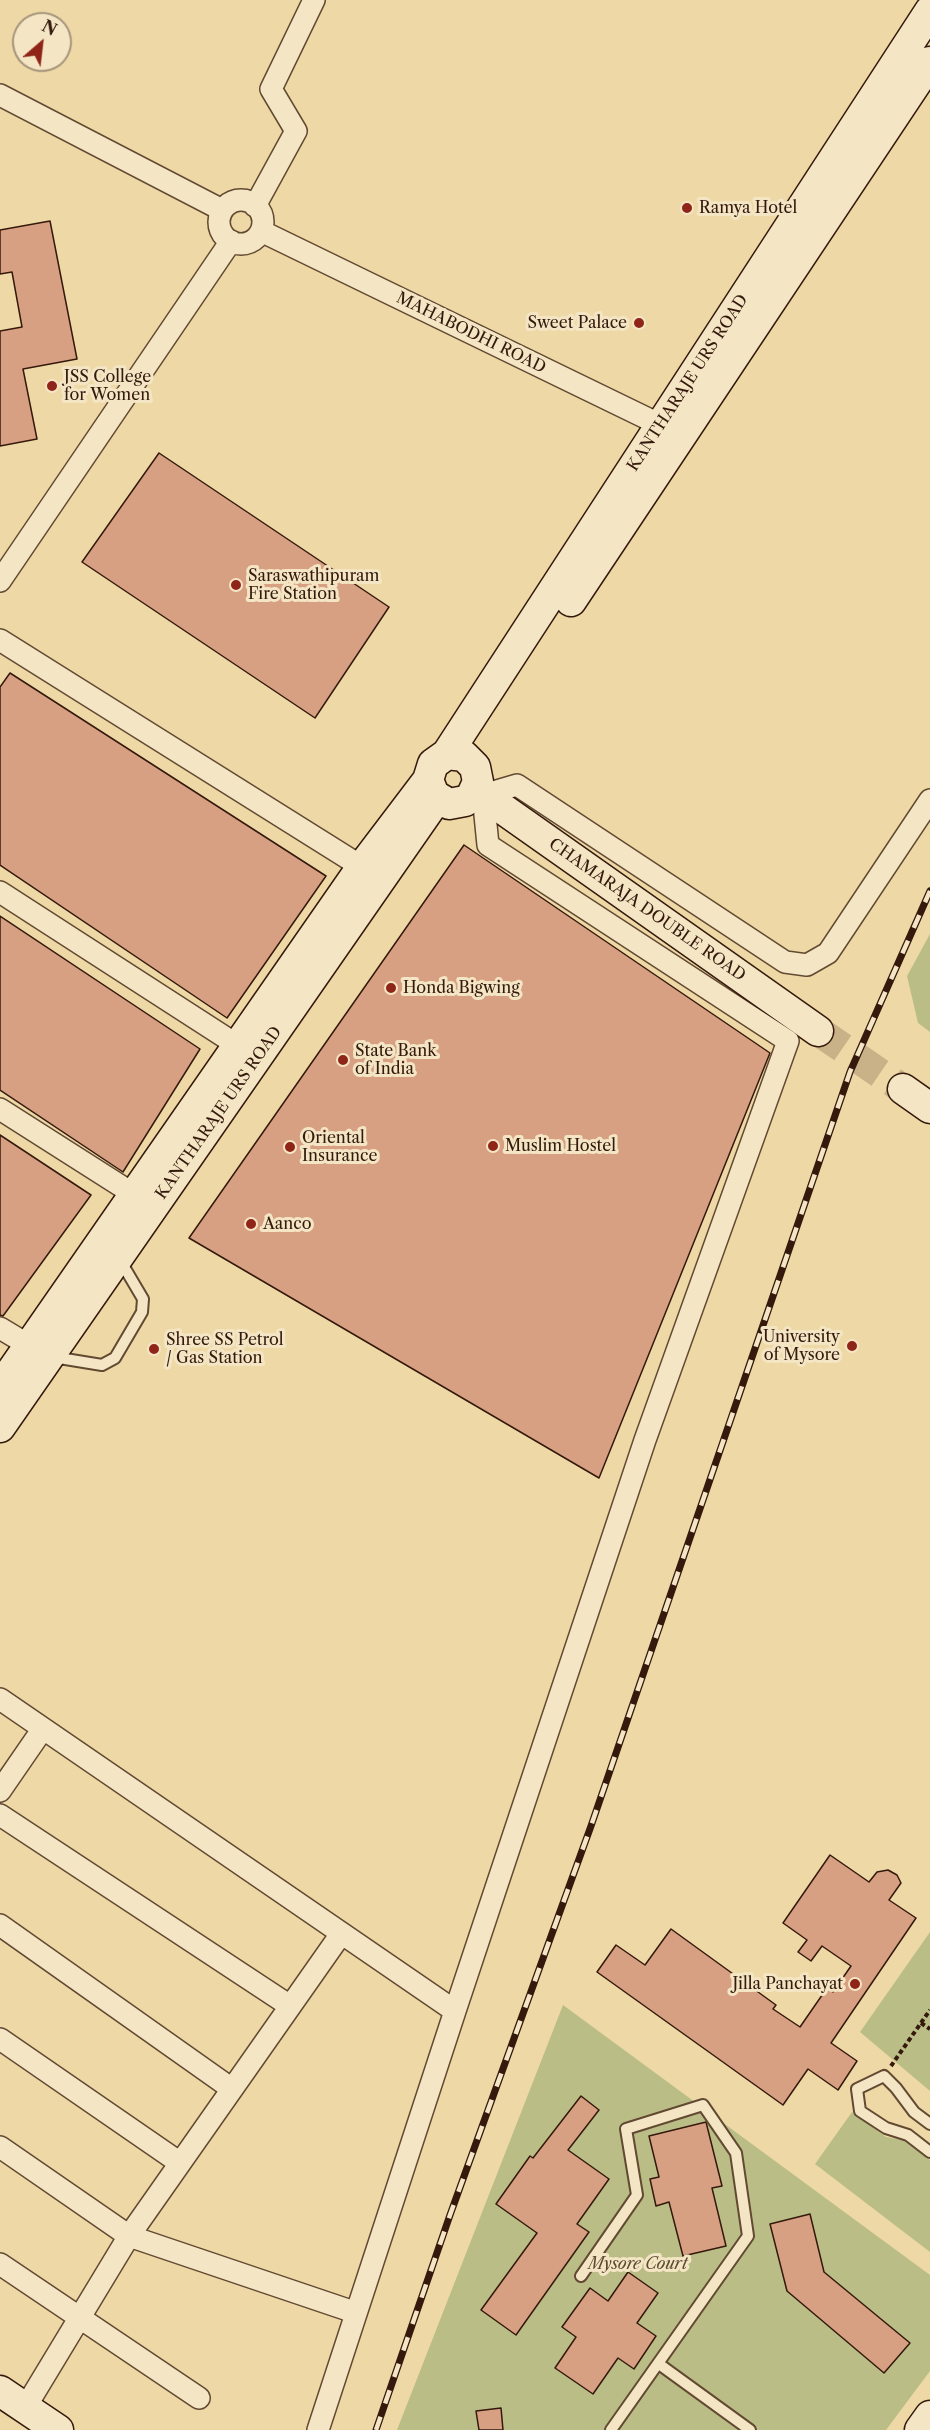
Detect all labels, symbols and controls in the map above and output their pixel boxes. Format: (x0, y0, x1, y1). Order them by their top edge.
north arrow (12, 12, 72, 72)
text: N (39, 16, 60, 40)
place label: Ramya Hotel (699, 198, 797, 218)
marker: Ramya Hotel (680, 201, 694, 215)
street label: MAHABODHI ROAD (393, 288, 549, 378)
street label: KANTHARAJE URS ROAD (624, 291, 752, 475)
place label: Sweet Palace (528, 313, 627, 333)
marker: Sweet Palace (632, 316, 646, 330)
place label: JSS College for Women (64, 367, 151, 405)
marker: JSS College for Women (45, 379, 59, 393)
place label: Saraswathipuram Fire Station (248, 566, 379, 604)
marker: Saraswathipuram Fire Station (229, 578, 243, 592)
street label: CHAMARAJA DOUBLE ROAD (545, 835, 749, 985)
place label: Honda Bigwing (403, 978, 520, 998)
marker: Honda Bigwing (384, 981, 398, 995)
street label: KANTHARAJE URS ROAD (152, 1023, 286, 1203)
place label: State Bank of India (355, 1041, 436, 1079)
marker: State Bank of India (336, 1053, 350, 1067)
place label: Oriental Insurance (302, 1128, 377, 1166)
place label: Muslim Hostel (505, 1136, 616, 1156)
marker: Muslim Hostel (486, 1139, 500, 1153)
marker: Oriental Insurance (283, 1140, 297, 1154)
place label: Aanco (263, 1214, 312, 1234)
marker: Aanco (244, 1217, 258, 1231)
place label: University of Mysore (763, 1327, 840, 1365)
place label: Shree SS Petrol / Gas Station (166, 1330, 284, 1368)
marker: University of Mysore (845, 1339, 859, 1353)
marker: Shree SS Petrol / Gas Station (147, 1342, 161, 1356)
place label: Jilla Panchayat (732, 1974, 843, 1994)
marker: Jilla Panchayat (848, 1977, 862, 1991)
park label: Mysore Court (588, 2254, 688, 2274)

